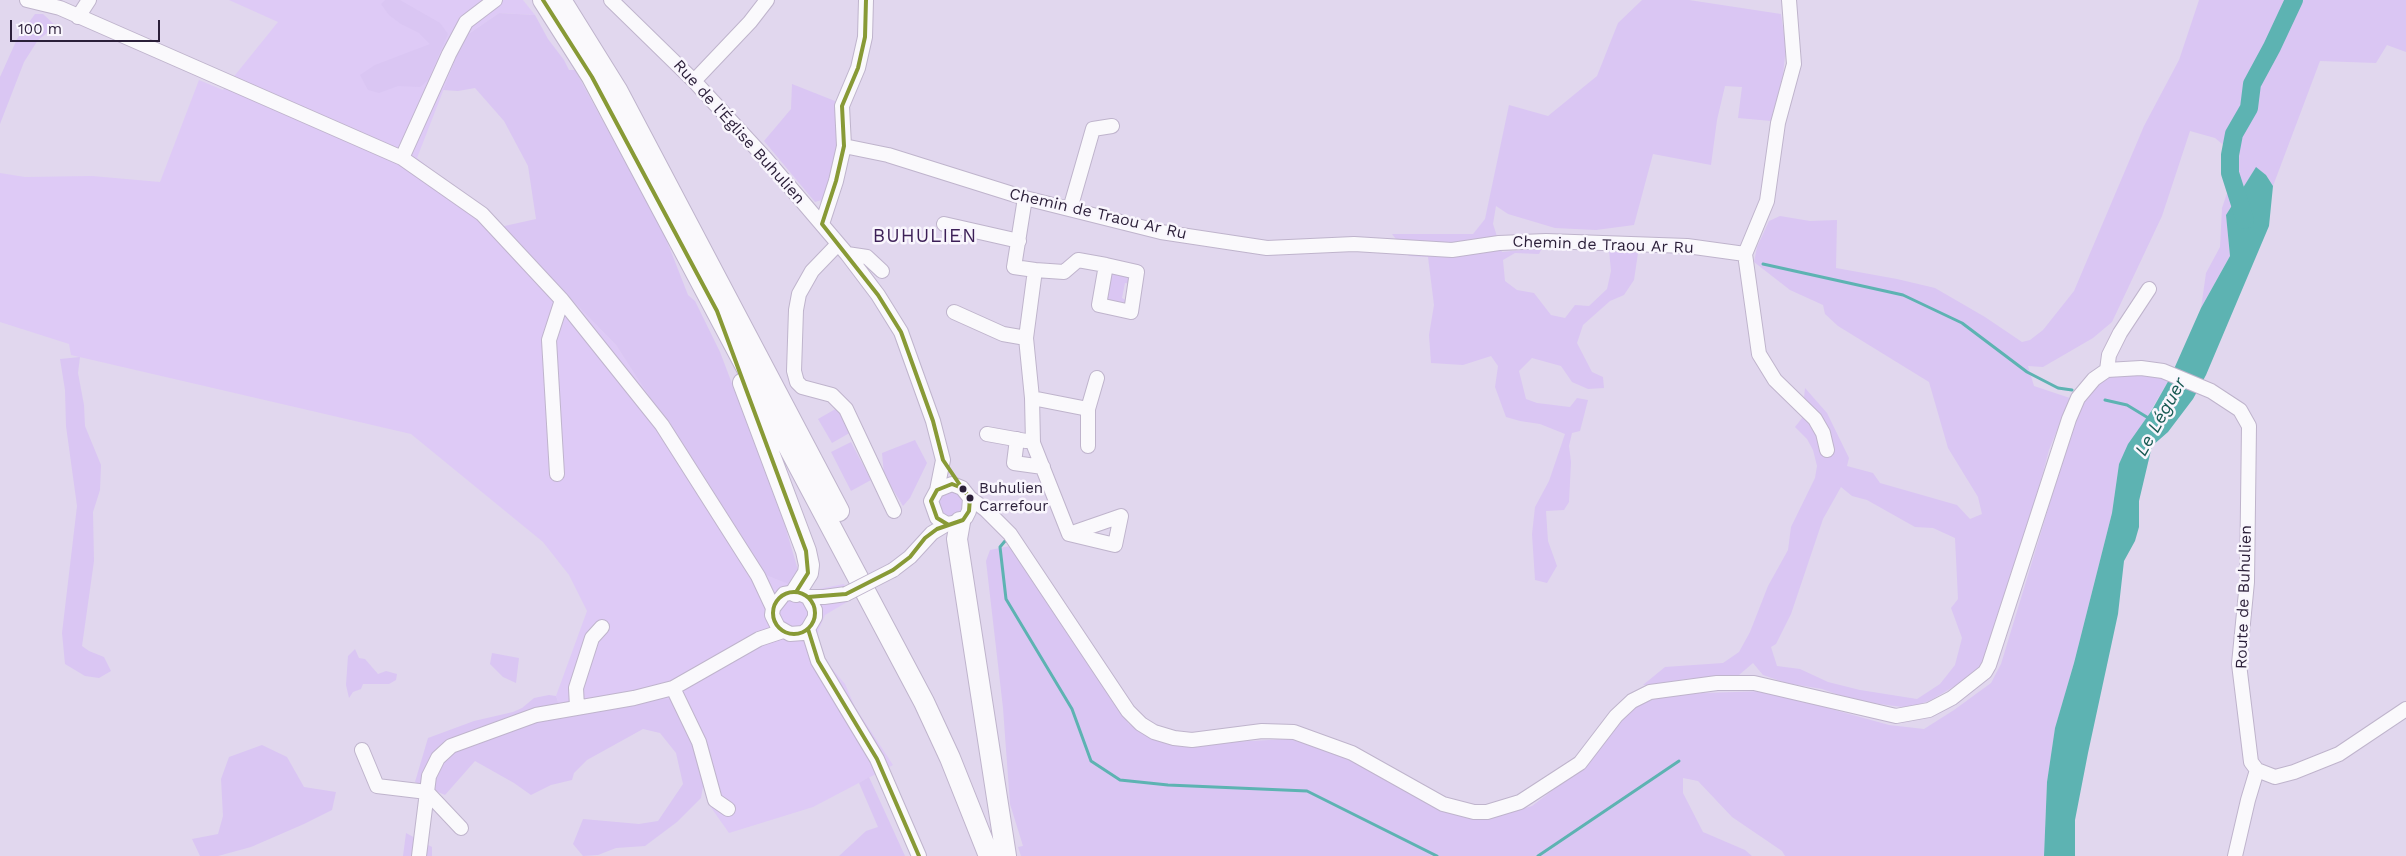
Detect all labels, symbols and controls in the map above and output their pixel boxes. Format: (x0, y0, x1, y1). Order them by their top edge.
scale bar (12, 10, 162, 42)
text: 100 m (18, 20, 62, 38)
street label: Rue de l'Église Buhulien (669, 56, 809, 208)
street label: Chemin de Traou Ar Ru (1007, 184, 1189, 244)
district label: BUHULIEN (872, 225, 978, 247)
street label: Chemin de Traou Ar Ru (1512, 232, 1694, 258)
water label: Le Léguer (2131, 374, 2191, 460)
place label: Buhulien Carrefour (979, 480, 1048, 515)
unlabelled marker (958, 484, 968, 494)
marker: Buhulien Carrefour (965, 493, 975, 503)
street label: Route de Buhulien (2232, 525, 2256, 669)

